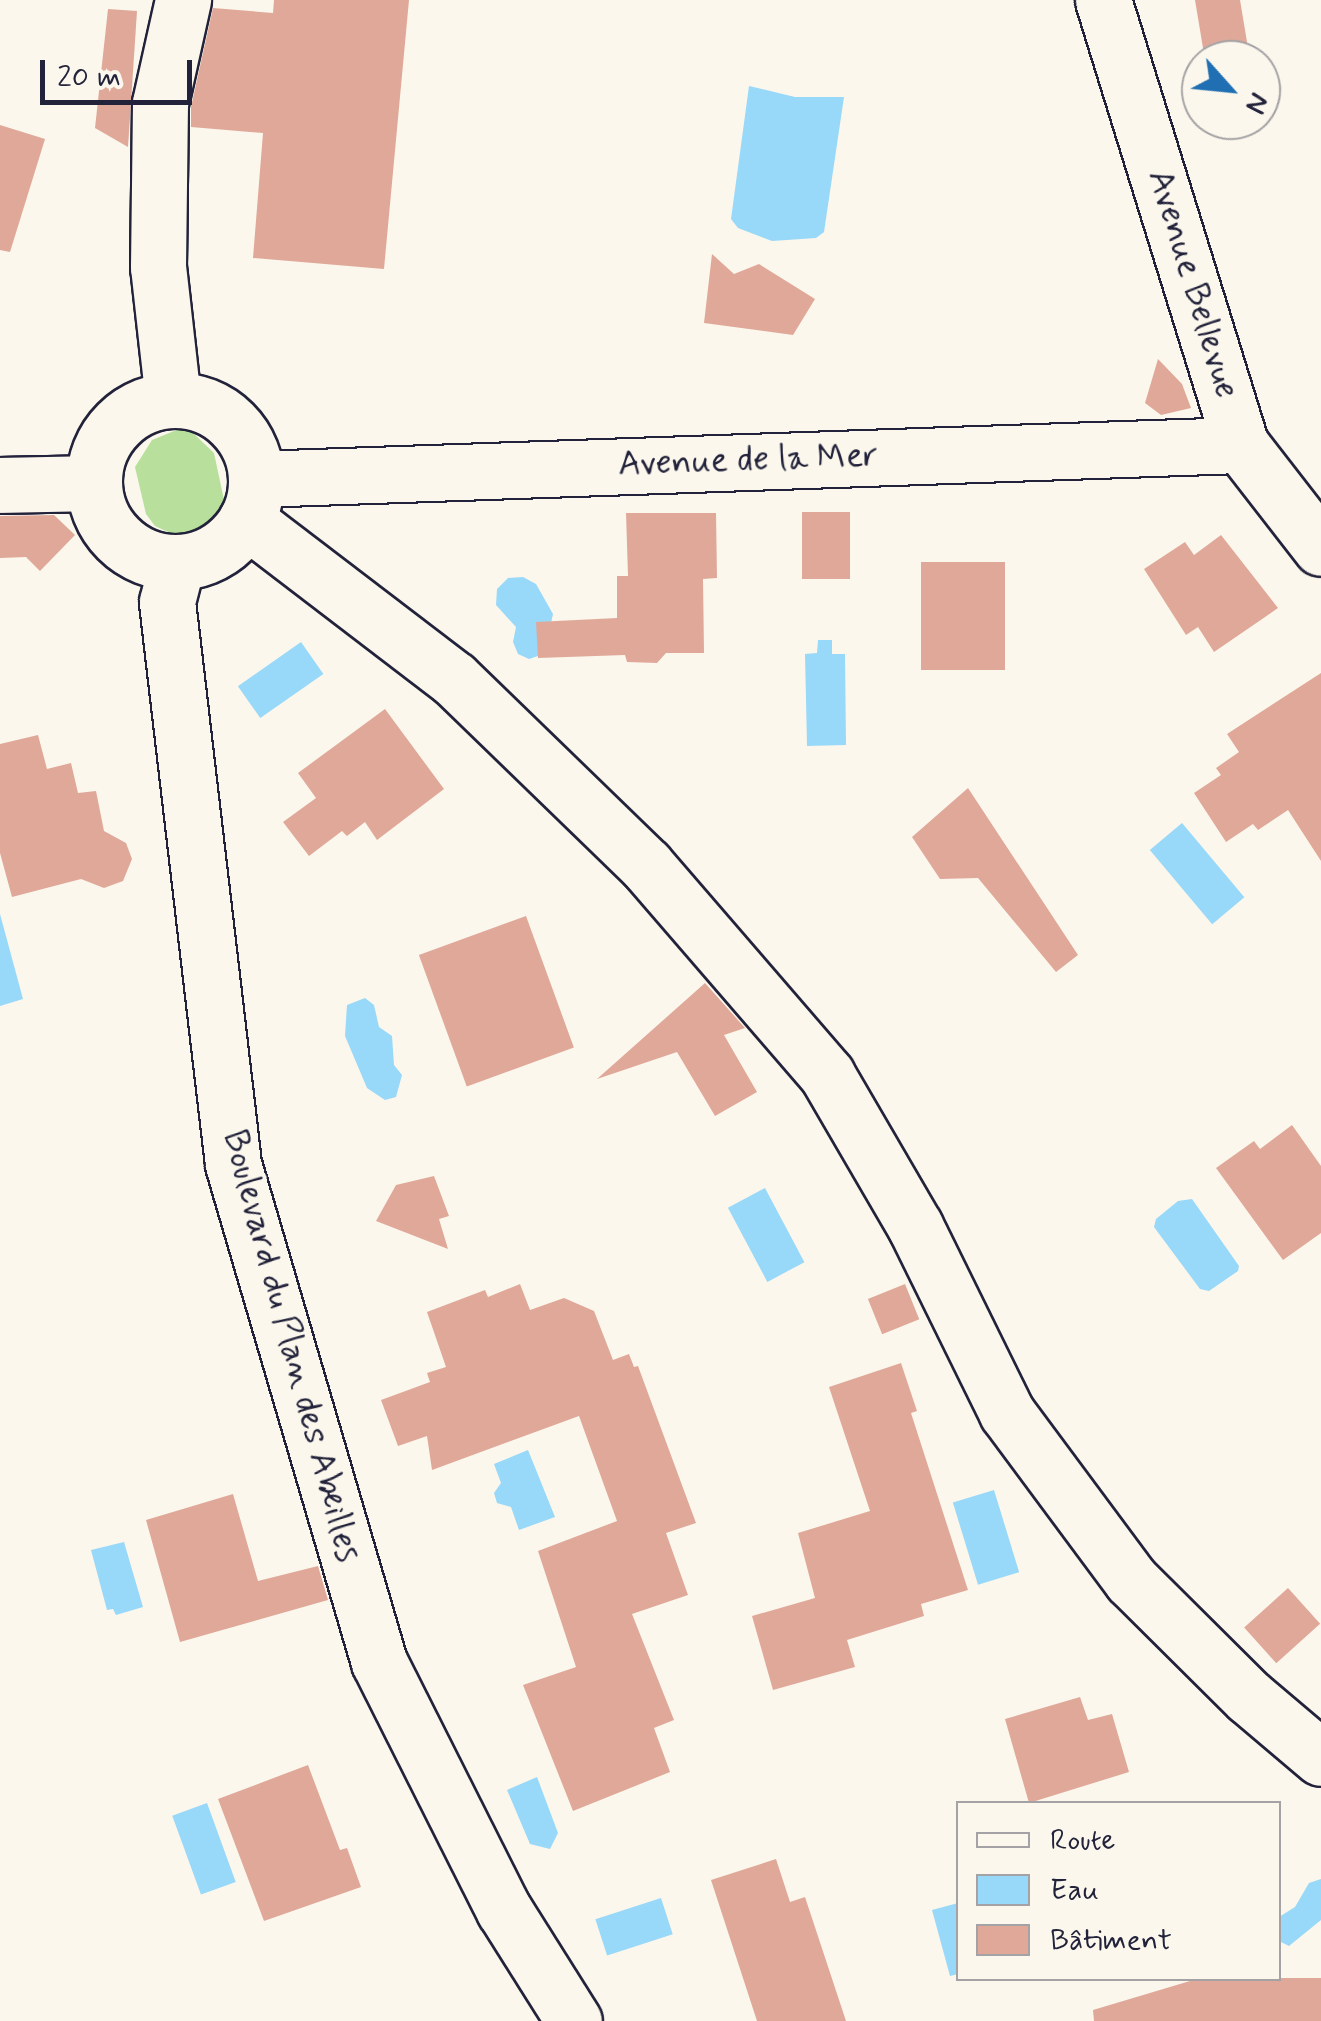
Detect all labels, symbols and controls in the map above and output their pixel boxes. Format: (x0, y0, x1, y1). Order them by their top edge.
scale bar (45, 40, 198, 102)
north arrow (1181, 40, 1281, 140)
text: 20 m (57, 58, 121, 97)
text: N (1236, 86, 1277, 120)
street label: Avenue Bellevue (1137, 161, 1249, 407)
street label: Avenue de la Mer (617, 434, 879, 486)
street label: Boulevard du Plan des Abeilles (213, 1126, 369, 1566)
legend (956, 1801, 1281, 1981)
text: Route (1050, 1821, 1115, 1860)
text: Eau (1050, 1871, 1099, 1910)
text: Bâtiment (1050, 1921, 1172, 1960)

